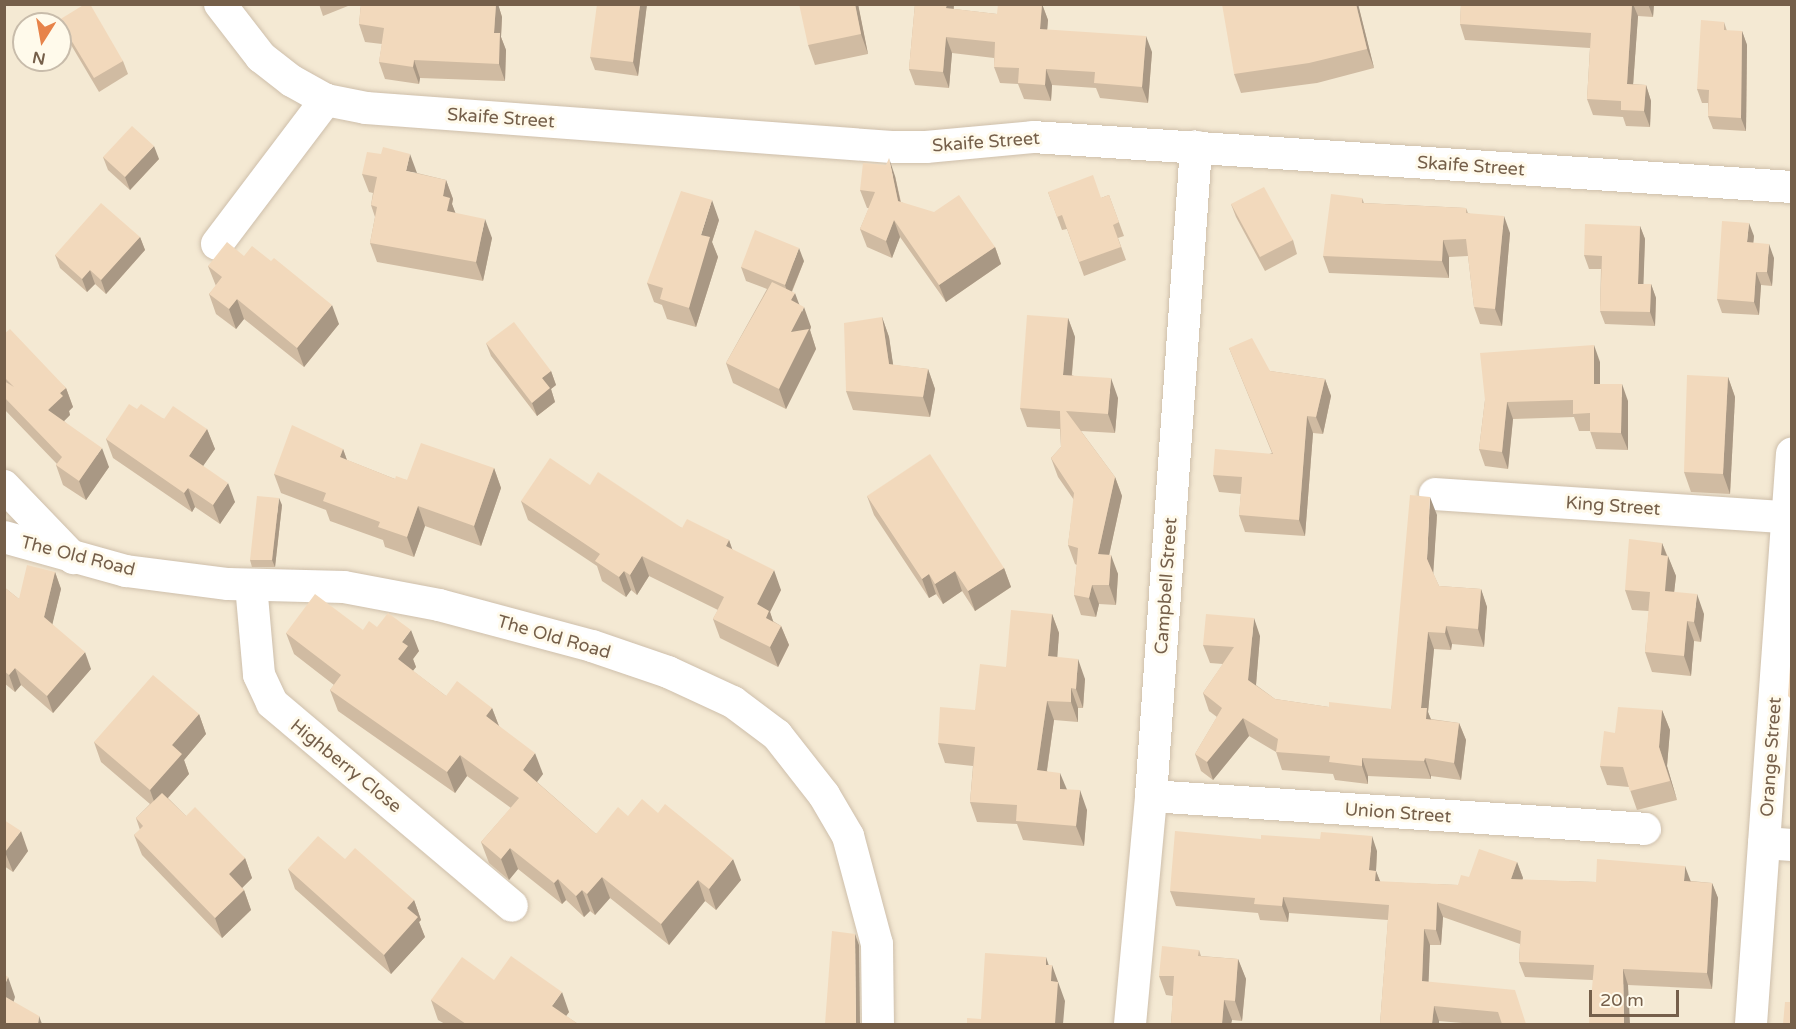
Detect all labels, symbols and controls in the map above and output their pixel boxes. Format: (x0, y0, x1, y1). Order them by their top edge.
north arrow (12, 12, 72, 72)
text: N (31, 47, 47, 69)
street label: Skaife Street (446, 103, 556, 133)
street label: Skaife Street (931, 127, 1041, 157)
street label: Skaife Street (1416, 151, 1526, 181)
street label: King Street (1565, 492, 1661, 520)
street label: Campbell Street (1150, 517, 1182, 655)
street label: The Old Road (19, 531, 137, 581)
street label: The Old Road (495, 611, 613, 663)
street label: Orange Street (1756, 696, 1786, 818)
street label: Highberry Close (286, 715, 406, 817)
street label: Union Street (1344, 799, 1452, 827)
scale bar (1592, 978, 1682, 1016)
text: 20 m (1600, 989, 1644, 1011)

